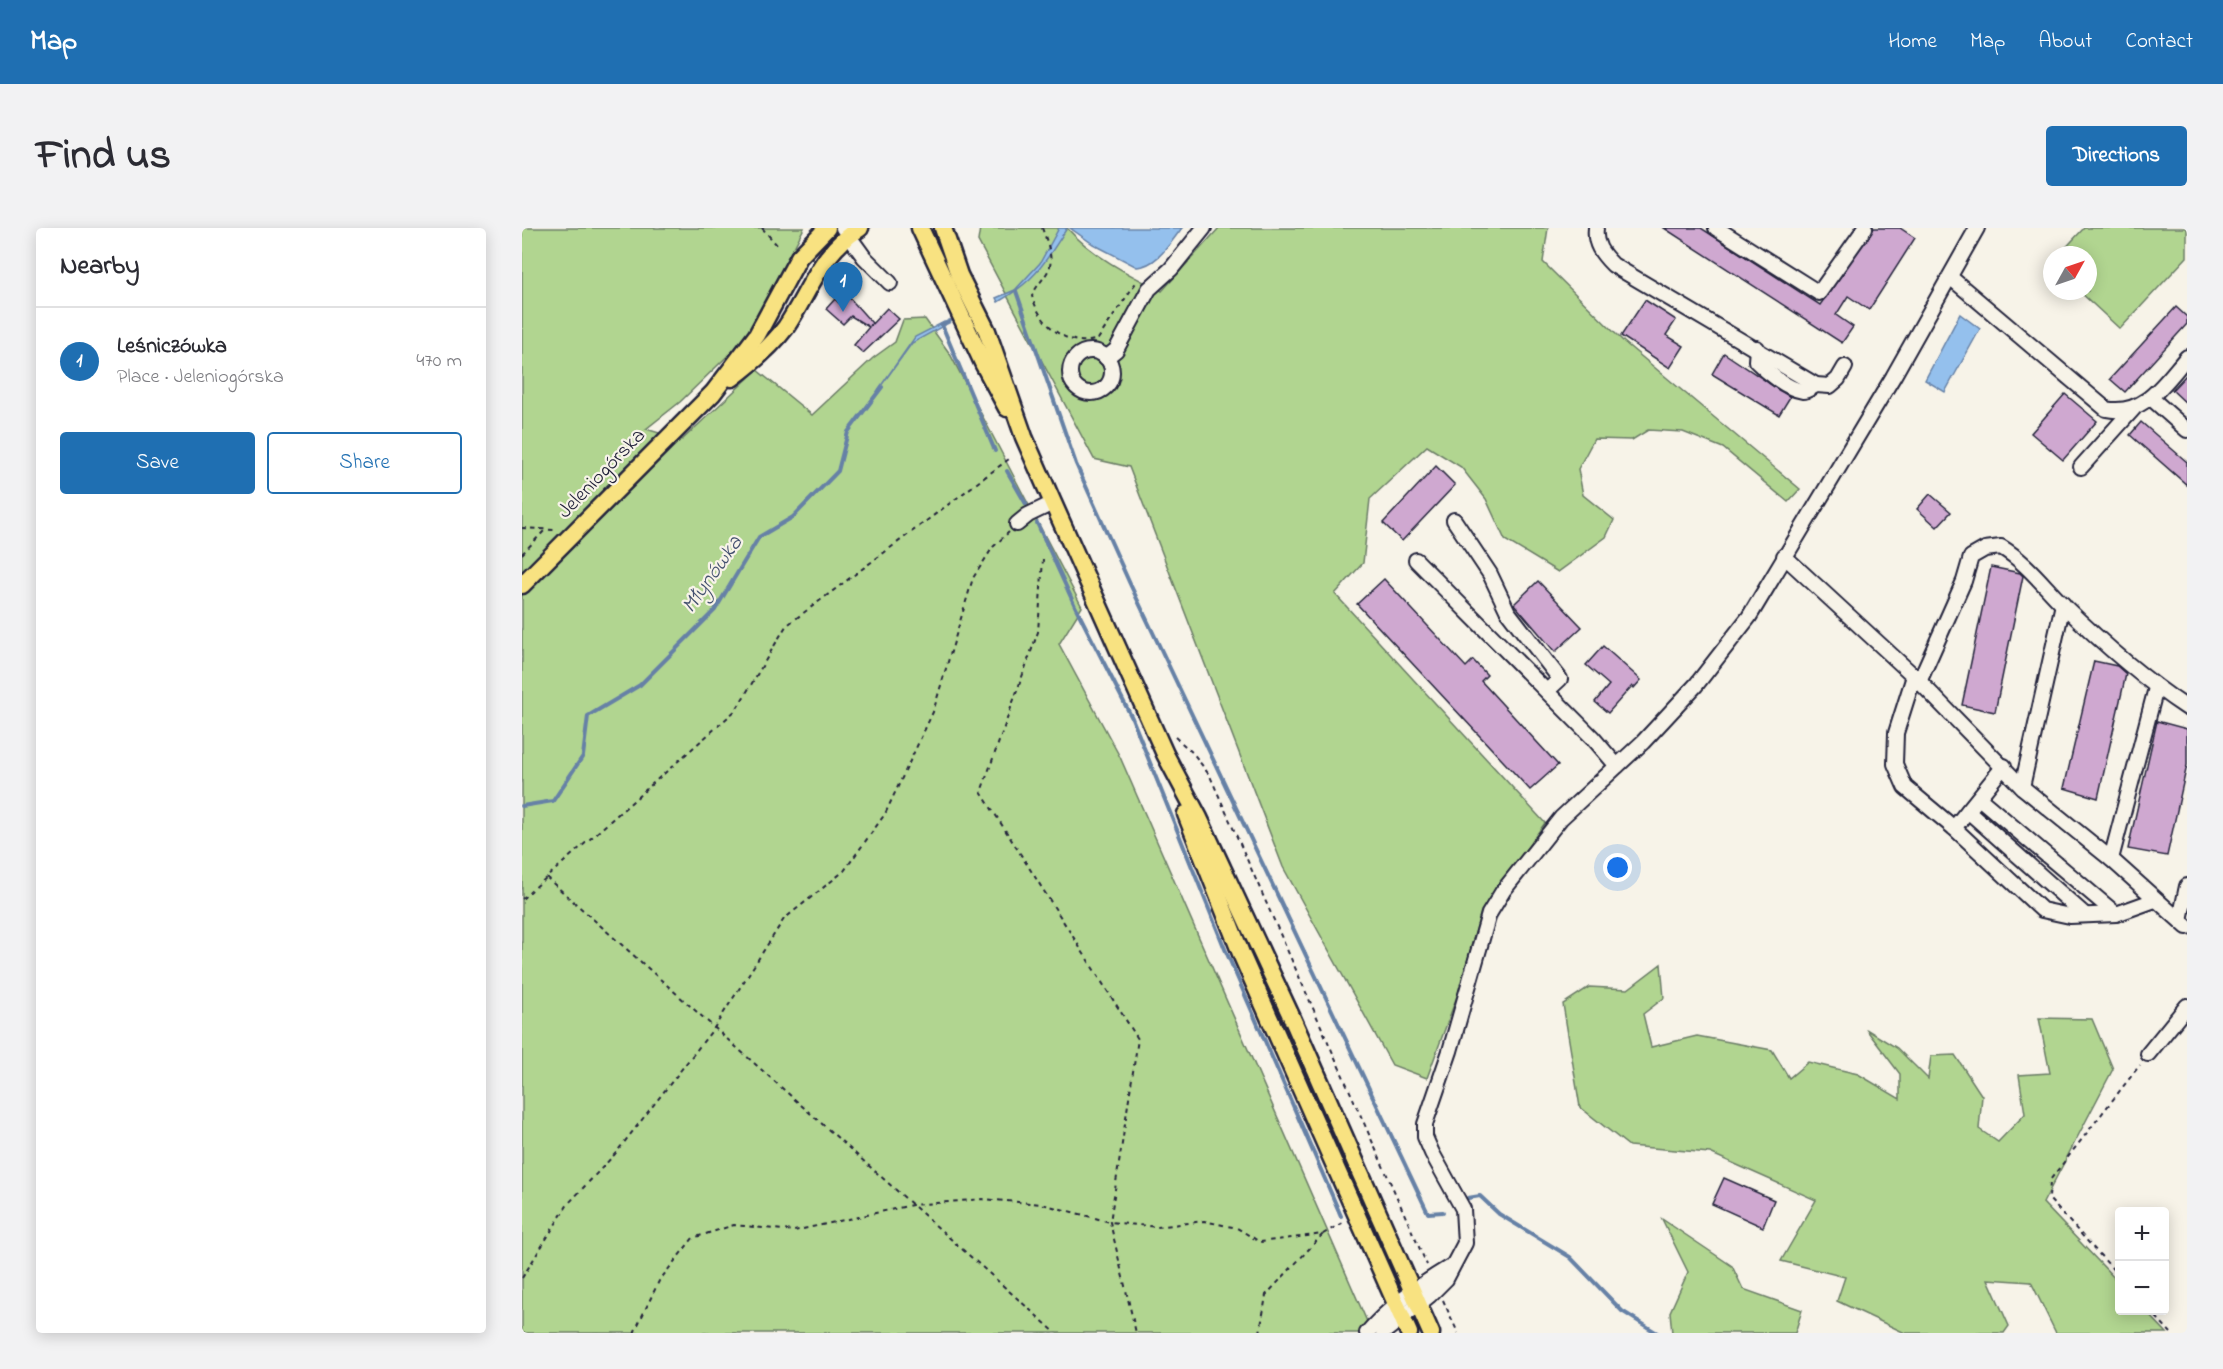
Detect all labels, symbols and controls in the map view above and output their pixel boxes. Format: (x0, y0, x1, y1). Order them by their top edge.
text: Map (30, 22, 77, 63)
text: Home (1888, 27, 1937, 57)
text: Map (1970, 27, 2005, 57)
text: About (2038, 27, 2092, 57)
text: Contact (2125, 27, 2193, 57)
text: Find us (36, 126, 171, 187)
button: Directions (2046, 126, 2187, 186)
north arrow (2043, 246, 2097, 300)
text: Nearby (60, 248, 139, 286)
pin: 1 (824, 262, 862, 312)
text: Leśniczówka (117, 331, 227, 363)
text: 1 (76, 347, 83, 376)
text: 470 m (416, 347, 462, 376)
text: Place · Jeleniogórska (117, 363, 284, 392)
street label: Jeleniogórska (551, 422, 654, 527)
button: Save (60, 432, 255, 494)
button: Share (267, 432, 462, 494)
water label: Młynówka (675, 529, 752, 620)
your location (1603, 853, 1632, 882)
map controls (2115, 1207, 2169, 1315)
button: + (2115, 1207, 2169, 1261)
button: − (2115, 1261, 2169, 1315)

